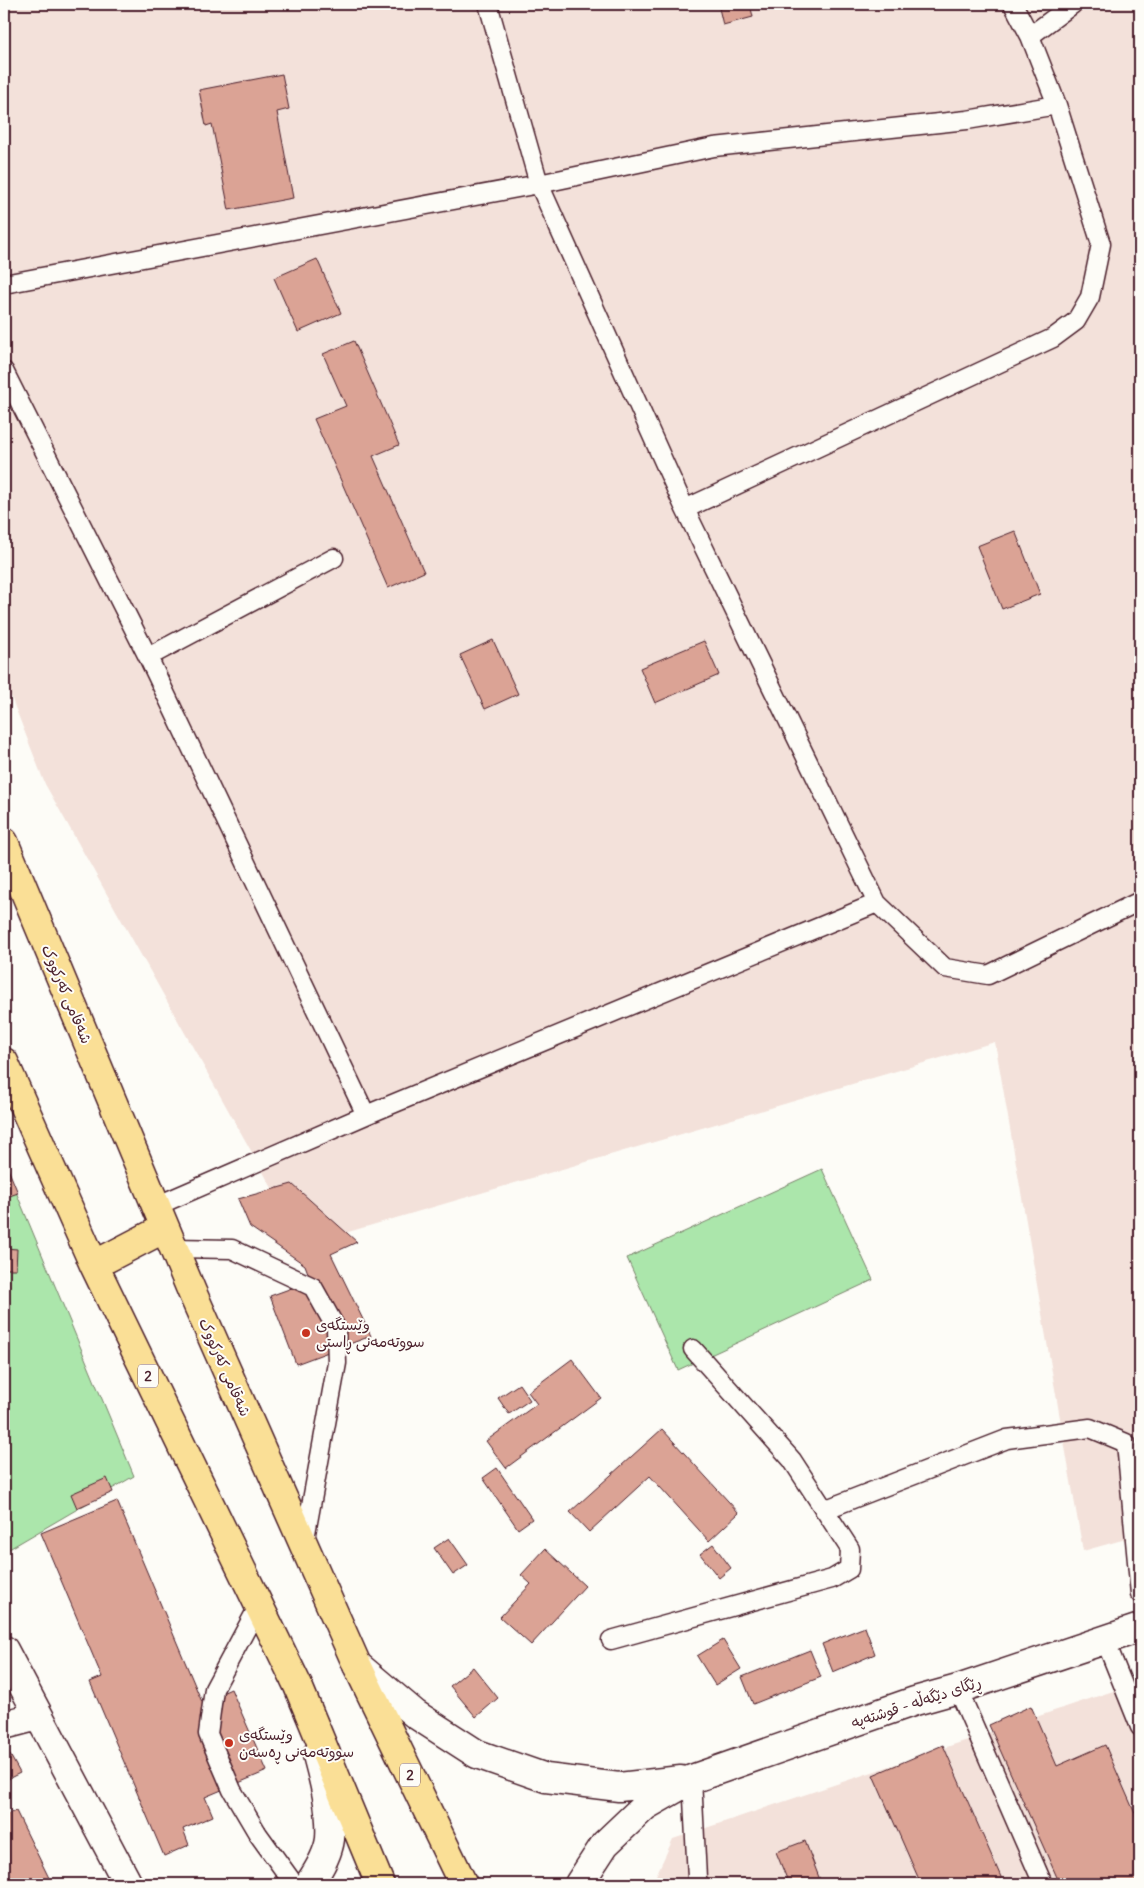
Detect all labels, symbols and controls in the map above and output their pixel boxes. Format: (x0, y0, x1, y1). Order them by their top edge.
street label: شەقامی کەرکووک (37, 942, 96, 1047)
street label: شەقامی کەرکووک (194, 1315, 255, 1420)
place label: وێستگەی سووتەمەنی ڕاستی (316, 1315, 425, 1355)
marker: وێستگەی سووتەمەنی ڕاستی (300, 1327, 312, 1339)
road number: 2 (138, 1364, 158, 1388)
street label: ڕێگای دێگەڵە - قوشتەپە (848, 1671, 985, 1736)
place label: وێستگەی سووتەمەنی ڕەسەن (239, 1725, 354, 1765)
marker: وێستگەی سووتەمەنی ڕەسەن (223, 1737, 235, 1749)
road number: 2 (400, 1764, 420, 1786)

